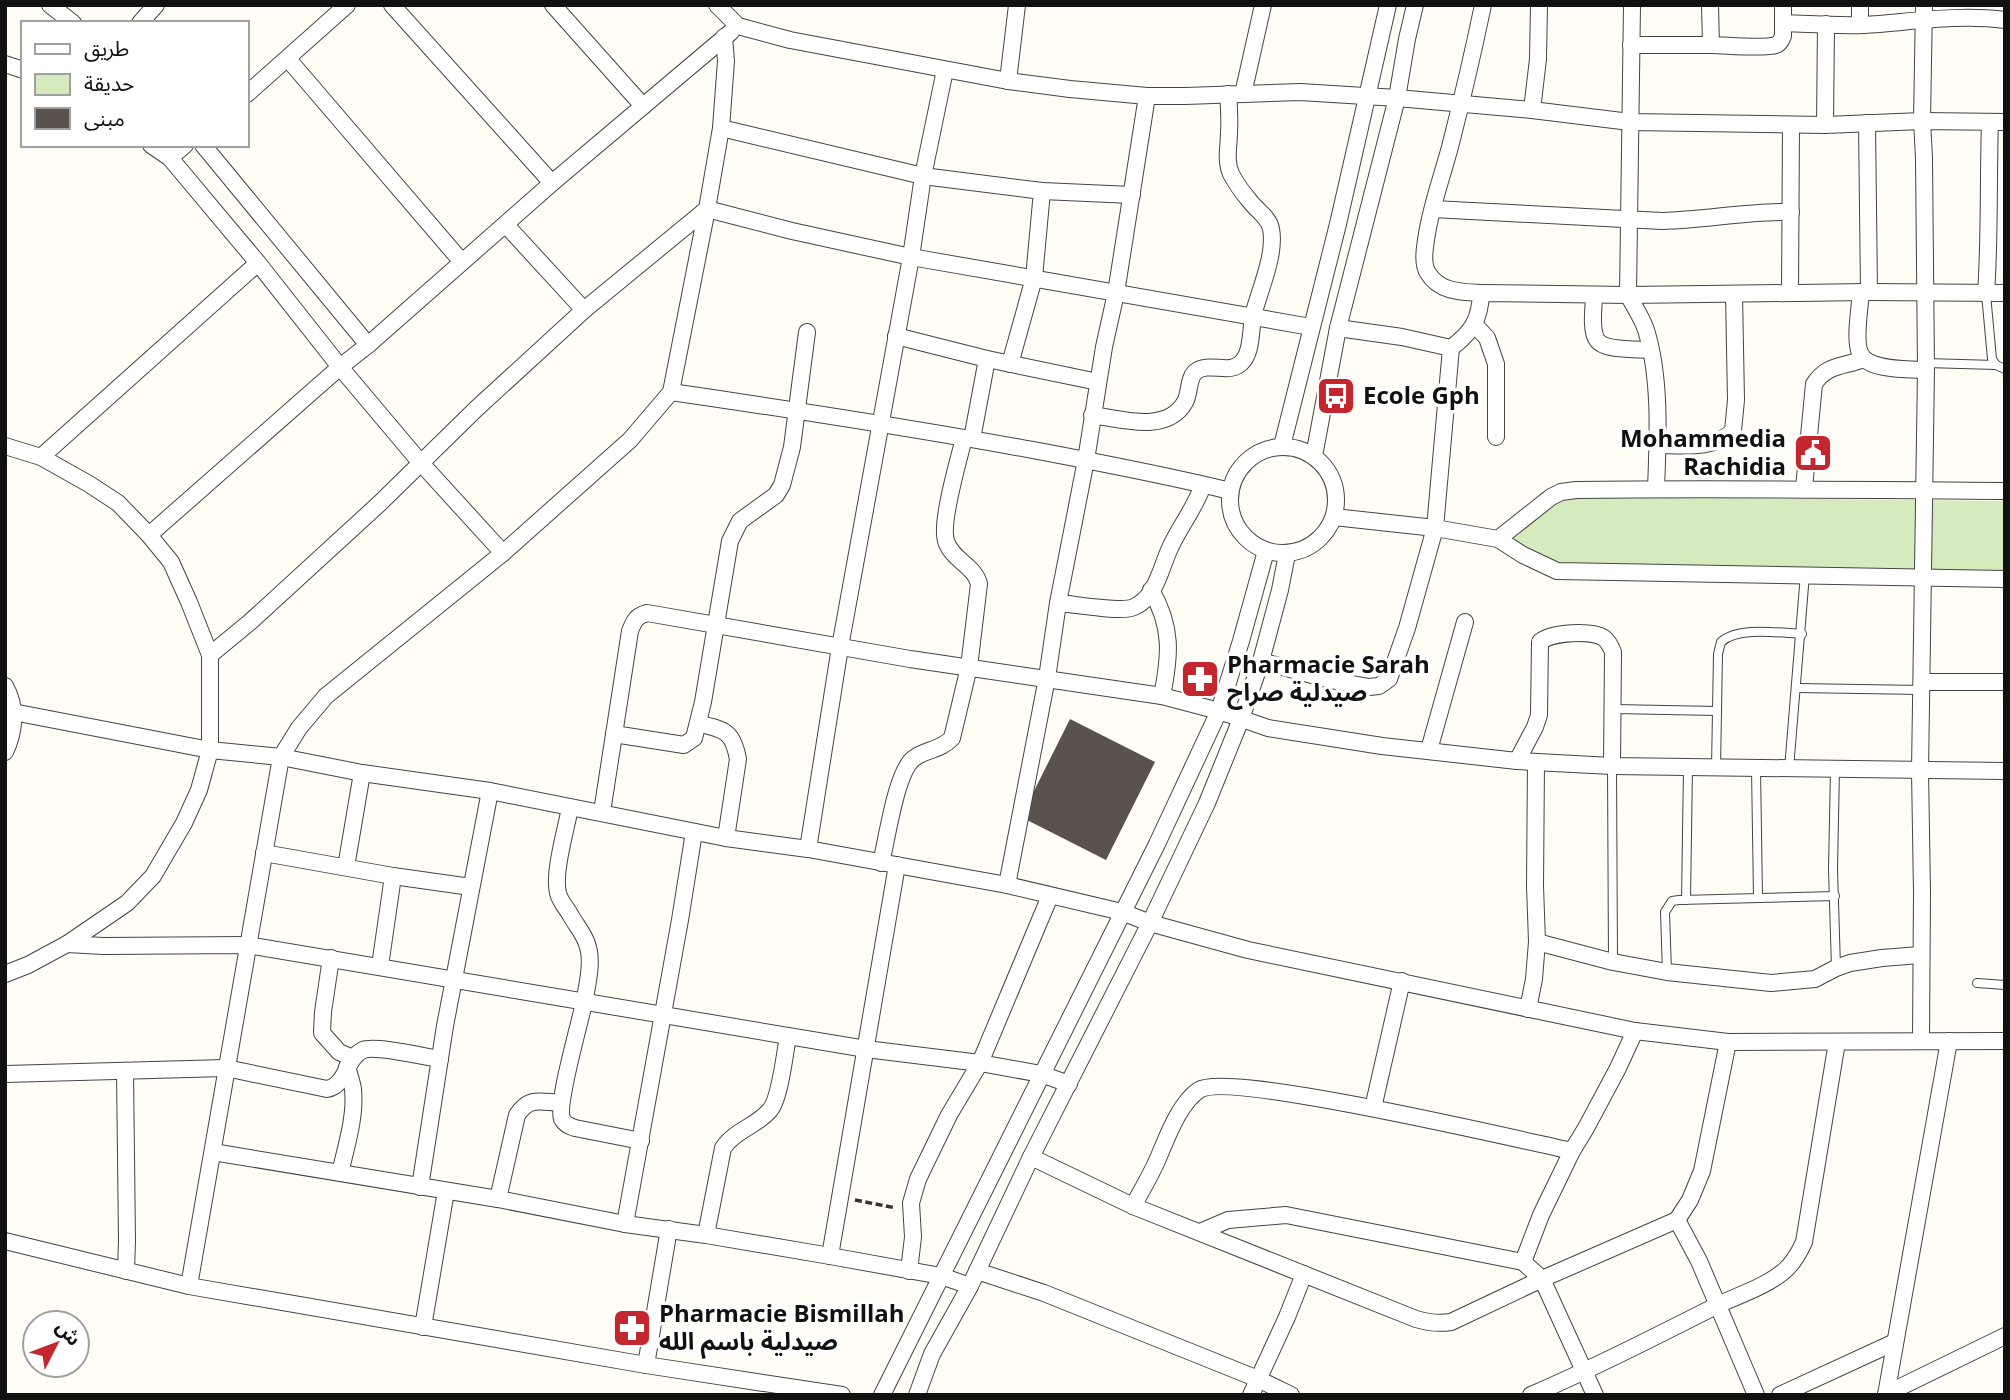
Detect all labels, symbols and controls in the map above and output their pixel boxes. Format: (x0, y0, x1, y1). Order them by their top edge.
legend (21, 21, 248, 147)
text: طريق (84, 27, 129, 71)
text: حديقة (84, 62, 134, 106)
text: مبنى (84, 97, 125, 141)
place label: Ecole Gph (1363, 371, 1480, 422)
bus stop icon: Ecole Gph (1315, 375, 1357, 417)
place label: Mohammedia Rachidia (1620, 414, 1786, 493)
public building icon: Mohammedia Rachidia (1792, 432, 1834, 474)
place label: Pharmacie Sarah صيدلية صراح (1227, 640, 1430, 719)
pharmacy icon: Pharmacie Sarah صيدلية صراح (1179, 658, 1221, 700)
place label: Pharmacie Bismillah صيدلية باسم الله (659, 1289, 905, 1368)
pharmacy icon: Pharmacie Bismillah صيدلية باسم الله (611, 1307, 653, 1349)
north arrow (21, 1309, 91, 1379)
text: ش (44, 1310, 91, 1356)

